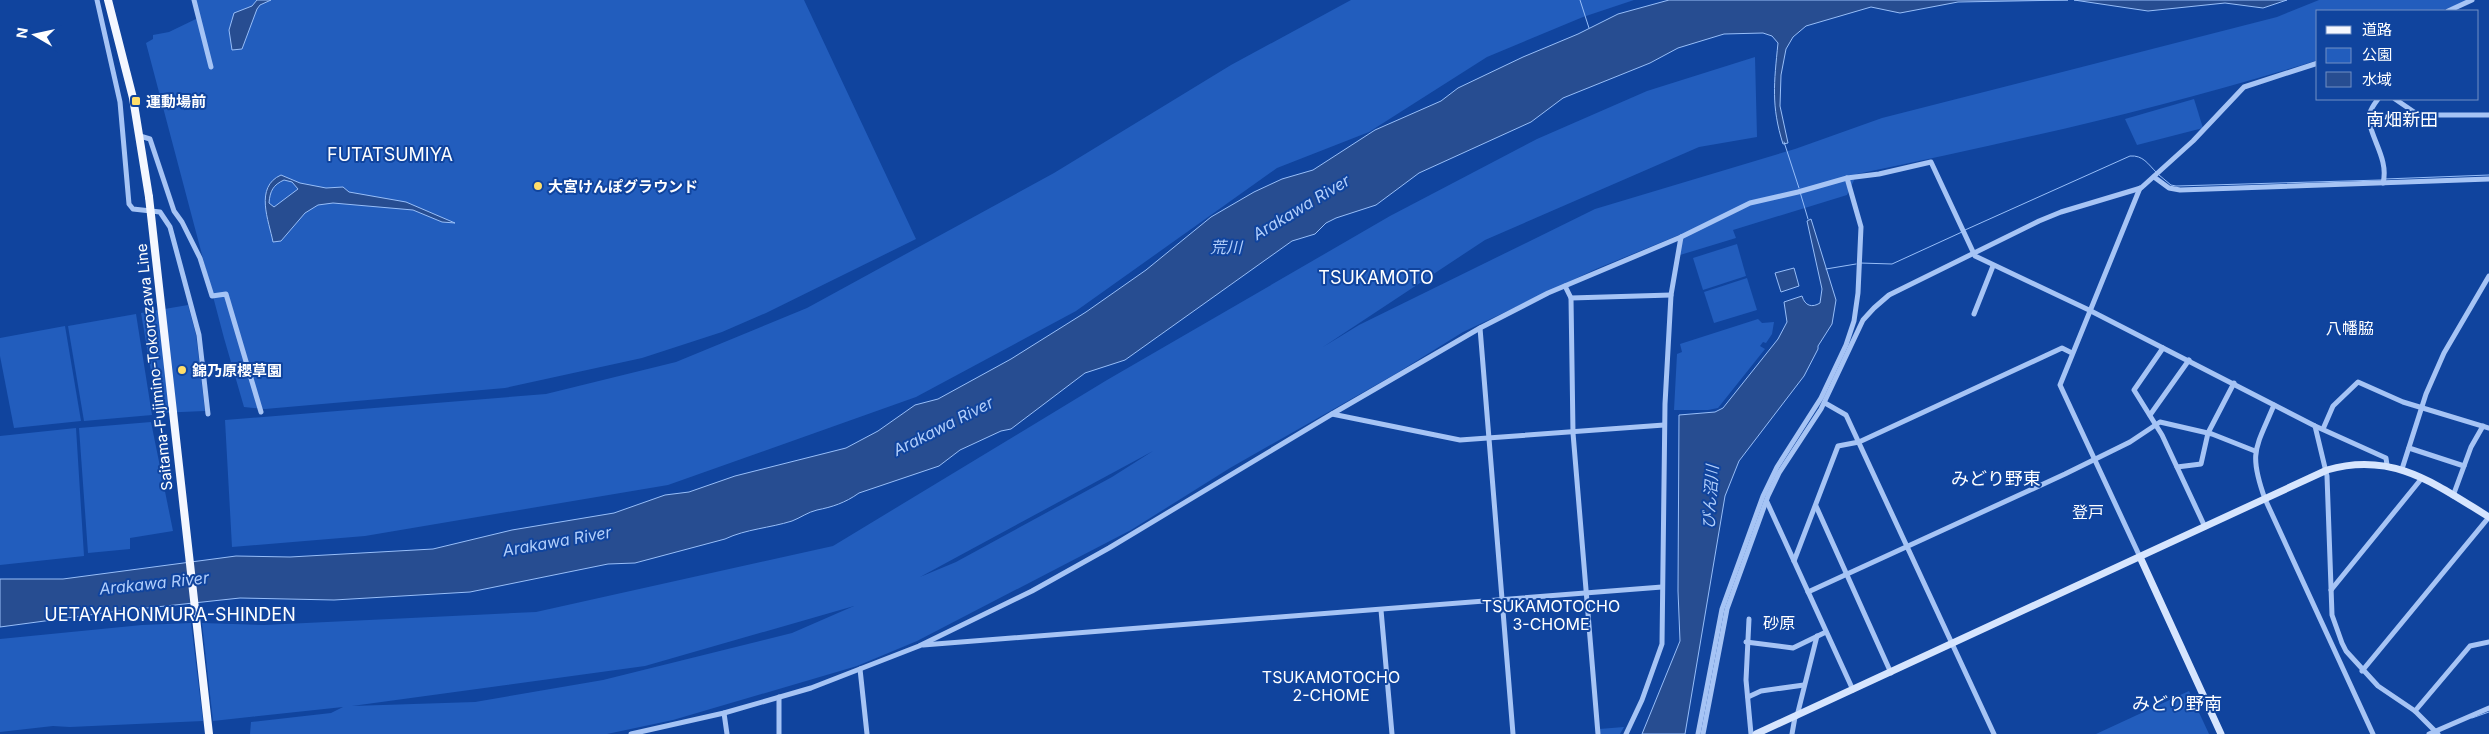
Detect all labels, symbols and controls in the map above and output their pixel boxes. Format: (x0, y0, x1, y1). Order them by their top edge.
north arrow (10, 10, 60, 60)
legend (2316, 10, 2479, 100)
text: 道路 (2362, 20, 2392, 39)
text: N (12, 26, 31, 39)
text: 公園 (2362, 45, 2392, 64)
text: 水域 (2362, 70, 2392, 89)
place label: 運動場前 (146, 92, 206, 111)
marker: 運動場前 (130, 95, 142, 107)
district label: 南畑新田 (2366, 109, 2438, 130)
district label: FUTATSUMIYA (327, 144, 453, 165)
water label: Arakawa River (1248, 170, 1354, 244)
place label: 大宮けんぽグラウンド (548, 177, 698, 196)
marker: 大宮けんぽグラウンド (532, 180, 544, 192)
water label: 荒川 (1210, 237, 1244, 257)
street label: Saitama-Fujimino-Tokorozawa Line (132, 242, 176, 492)
district label: TSUKAMOTO (1318, 267, 1434, 288)
district label: 八幡脇 (2326, 318, 2374, 338)
place label: 錦乃原櫻草園 (192, 361, 282, 380)
marker: 錦乃原櫻草園 (176, 364, 188, 376)
water label: Arakawa River (889, 392, 997, 460)
water label: びん沼川 (1698, 462, 1722, 530)
district label: みどり野東 (1951, 468, 2041, 489)
district label: 登戸 (2072, 502, 2104, 522)
water label: Arakawa River (500, 521, 614, 561)
water label: Arakawa River (97, 567, 211, 599)
district label: TSUKAMOTOCHO 3-CHOME (1482, 596, 1620, 634)
district label: UETAYAHONMURA-SHINDEN (44, 604, 296, 625)
district label: 砂原 (1763, 613, 1795, 633)
district label: TSUKAMOTOCHO 2-CHOME (1262, 667, 1400, 705)
district label: みどり野南 (2132, 693, 2222, 714)

